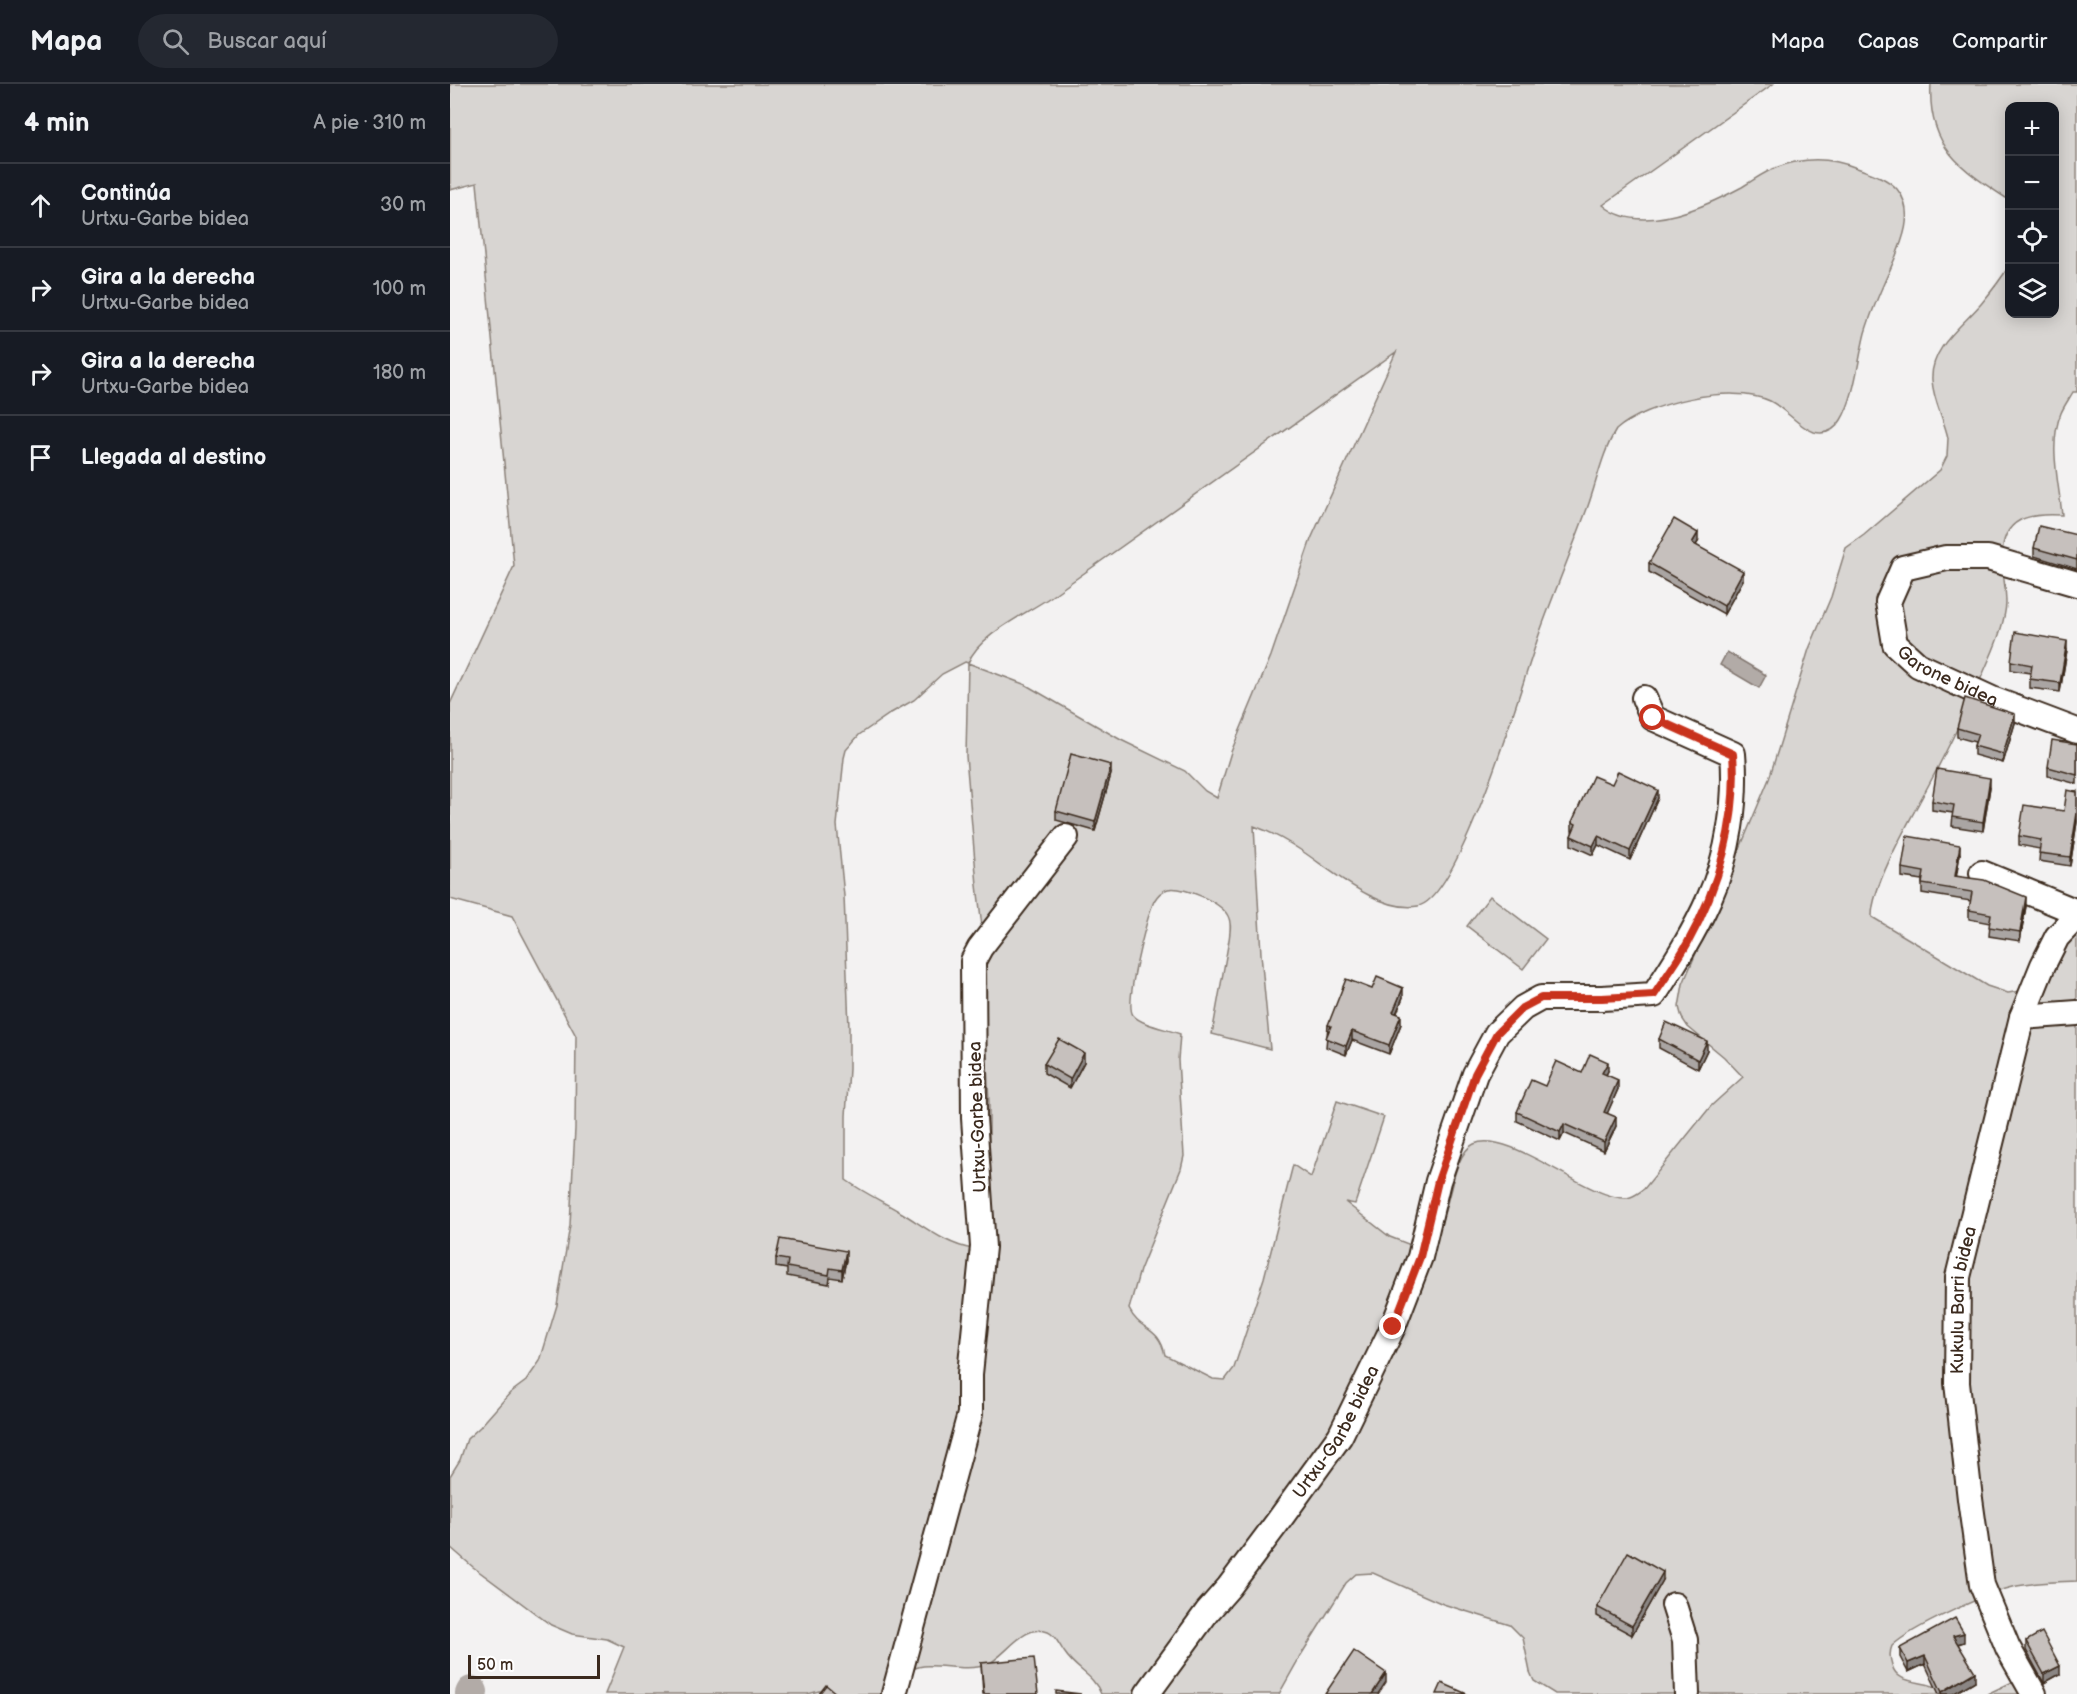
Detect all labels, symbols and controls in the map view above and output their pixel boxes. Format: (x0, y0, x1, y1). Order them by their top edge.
search box (138, 14, 558, 68)
text: Mapa (30, 25, 102, 58)
icon: search (159, 25, 192, 58)
text: Buscar aquí (207, 28, 326, 55)
text: Mapa (1771, 29, 1825, 54)
text: Capas (1858, 29, 1919, 54)
text: Compartir (1952, 29, 2047, 54)
map controls (2005, 102, 2059, 318)
button: + (2005, 102, 2059, 156)
text: 4 min (24, 108, 89, 139)
text: A pie · 310 m (313, 111, 426, 135)
button: − (2005, 156, 2059, 210)
text: Continúa (81, 180, 171, 207)
icon: ahead (24, 189, 57, 222)
text: 30 m (380, 193, 426, 217)
text: Urtxu-Garbe bidea (81, 207, 249, 231)
button: locate (2005, 210, 2059, 264)
text: Gira a la derecha (81, 264, 255, 291)
button: layers (2005, 264, 2059, 318)
icon: right (24, 273, 57, 306)
text: 100 m (373, 277, 426, 301)
text: Urtxu-Garbe bidea (81, 291, 249, 315)
text: Gira a la derecha (81, 348, 255, 375)
icon: right (24, 357, 57, 390)
text: 180 m (373, 361, 426, 385)
text: Urtxu-Garbe bidea (81, 375, 249, 399)
icon: arrive (24, 441, 57, 474)
text: Llegada al destino (81, 444, 266, 471)
street label: Garone bidea (1893, 641, 2001, 711)
route start (1639, 704, 1665, 730)
street label: Urtxu-Garbe bidea (964, 1041, 991, 1193)
street label: Kukulu Barri bidea (1947, 1224, 1981, 1374)
route end (1379, 1313, 1405, 1339)
street label: Urtxu-Garbe bidea (1288, 1362, 1384, 1502)
scale bar (468, 1652, 600, 1680)
text: 50 m (477, 1656, 513, 1675)

